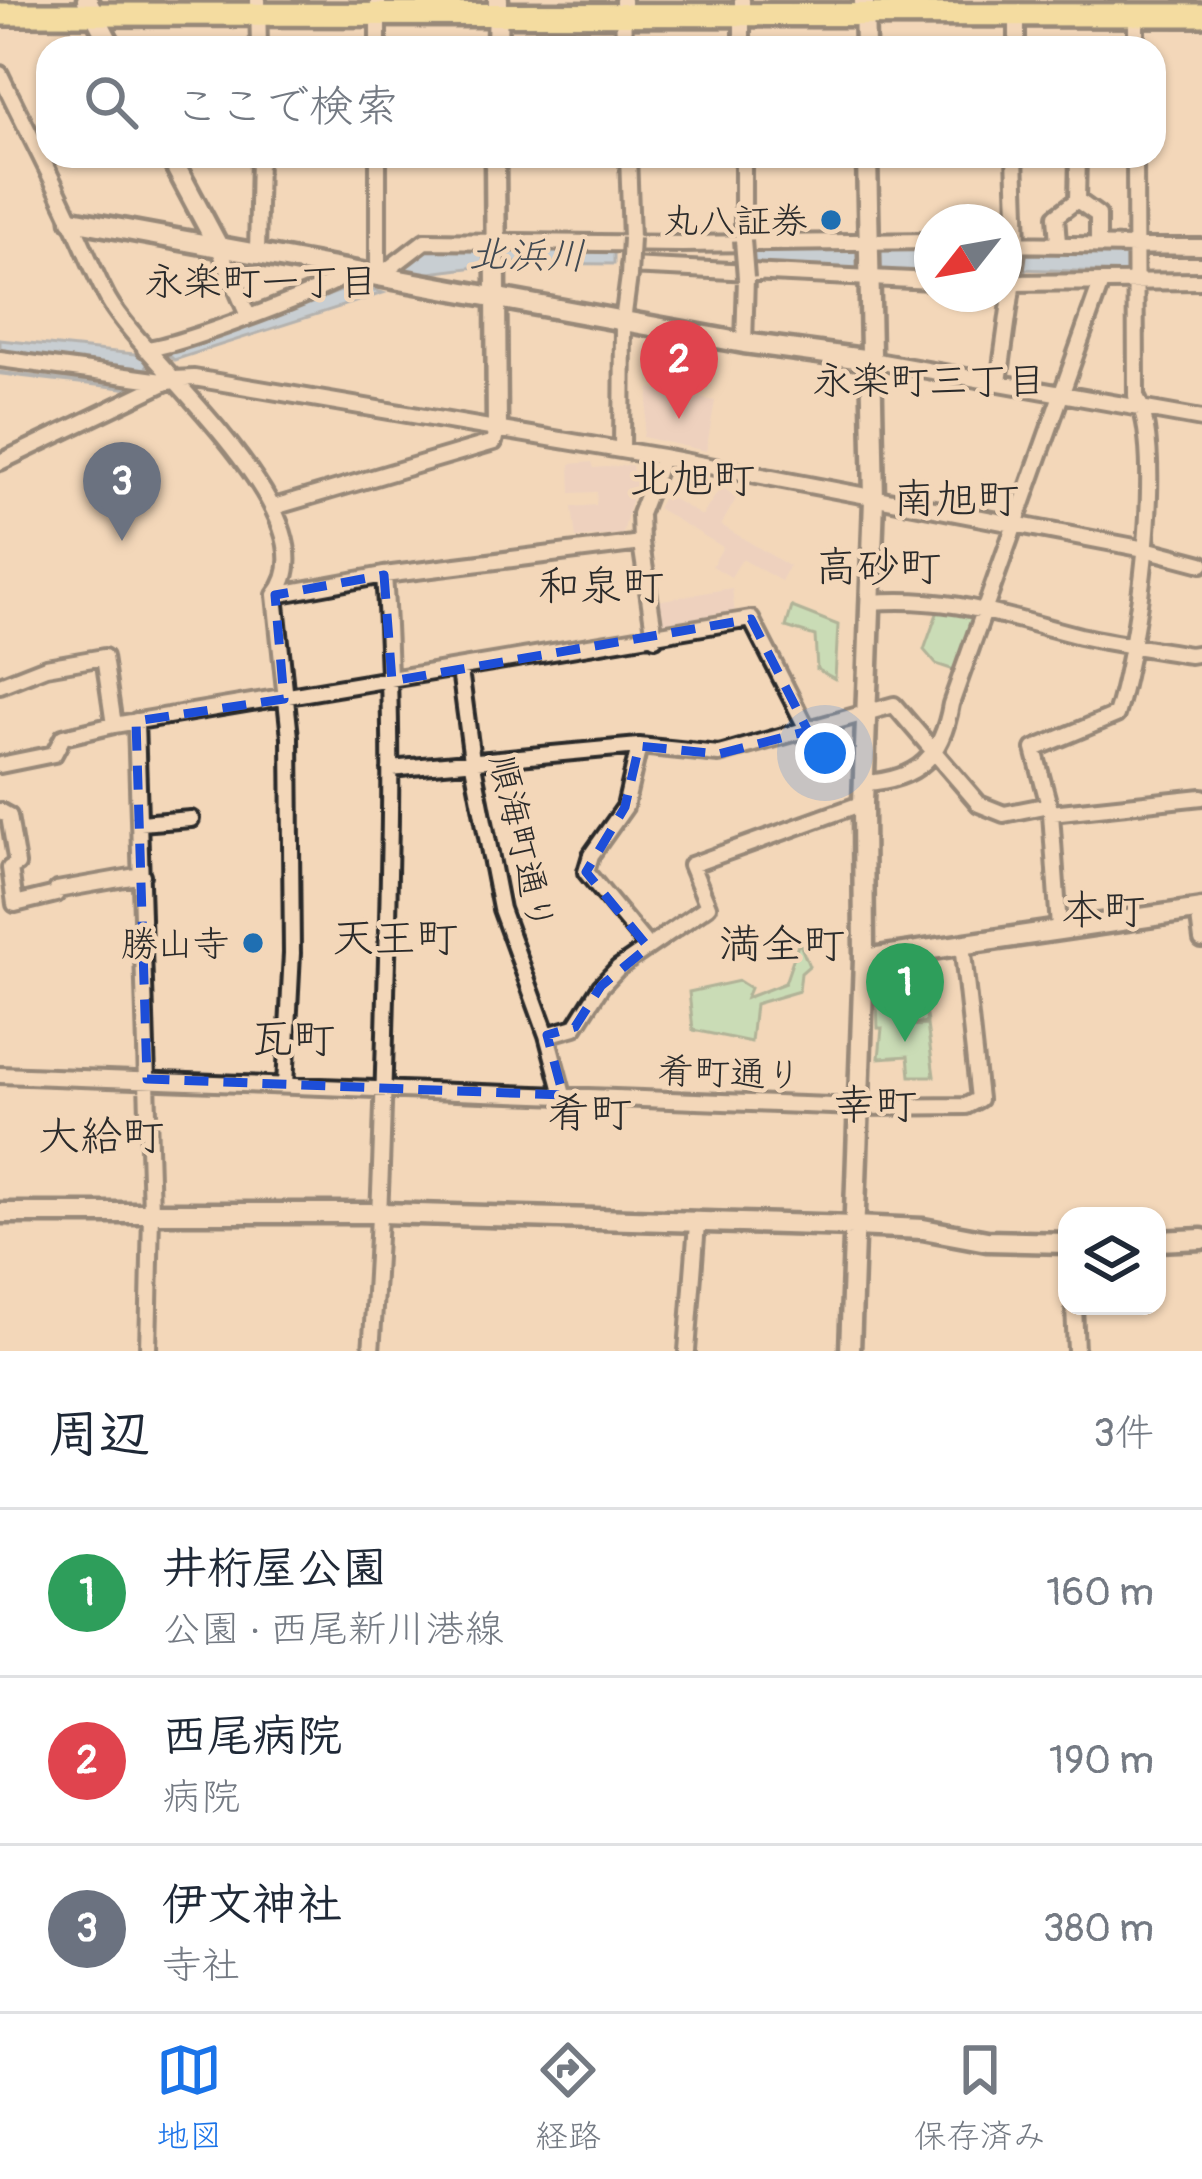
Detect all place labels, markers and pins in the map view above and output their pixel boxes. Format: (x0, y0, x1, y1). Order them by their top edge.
place label: 丸八証券 (663, 199, 807, 244)
marker: 丸八証券 (818, 207, 844, 233)
pin: 2 (640, 320, 718, 419)
pin: 3 (83, 442, 161, 541)
place label: 勝山寺 (121, 922, 229, 967)
marker: 勝山寺 (240, 930, 266, 956)
pin: 1 (866, 943, 944, 1042)

